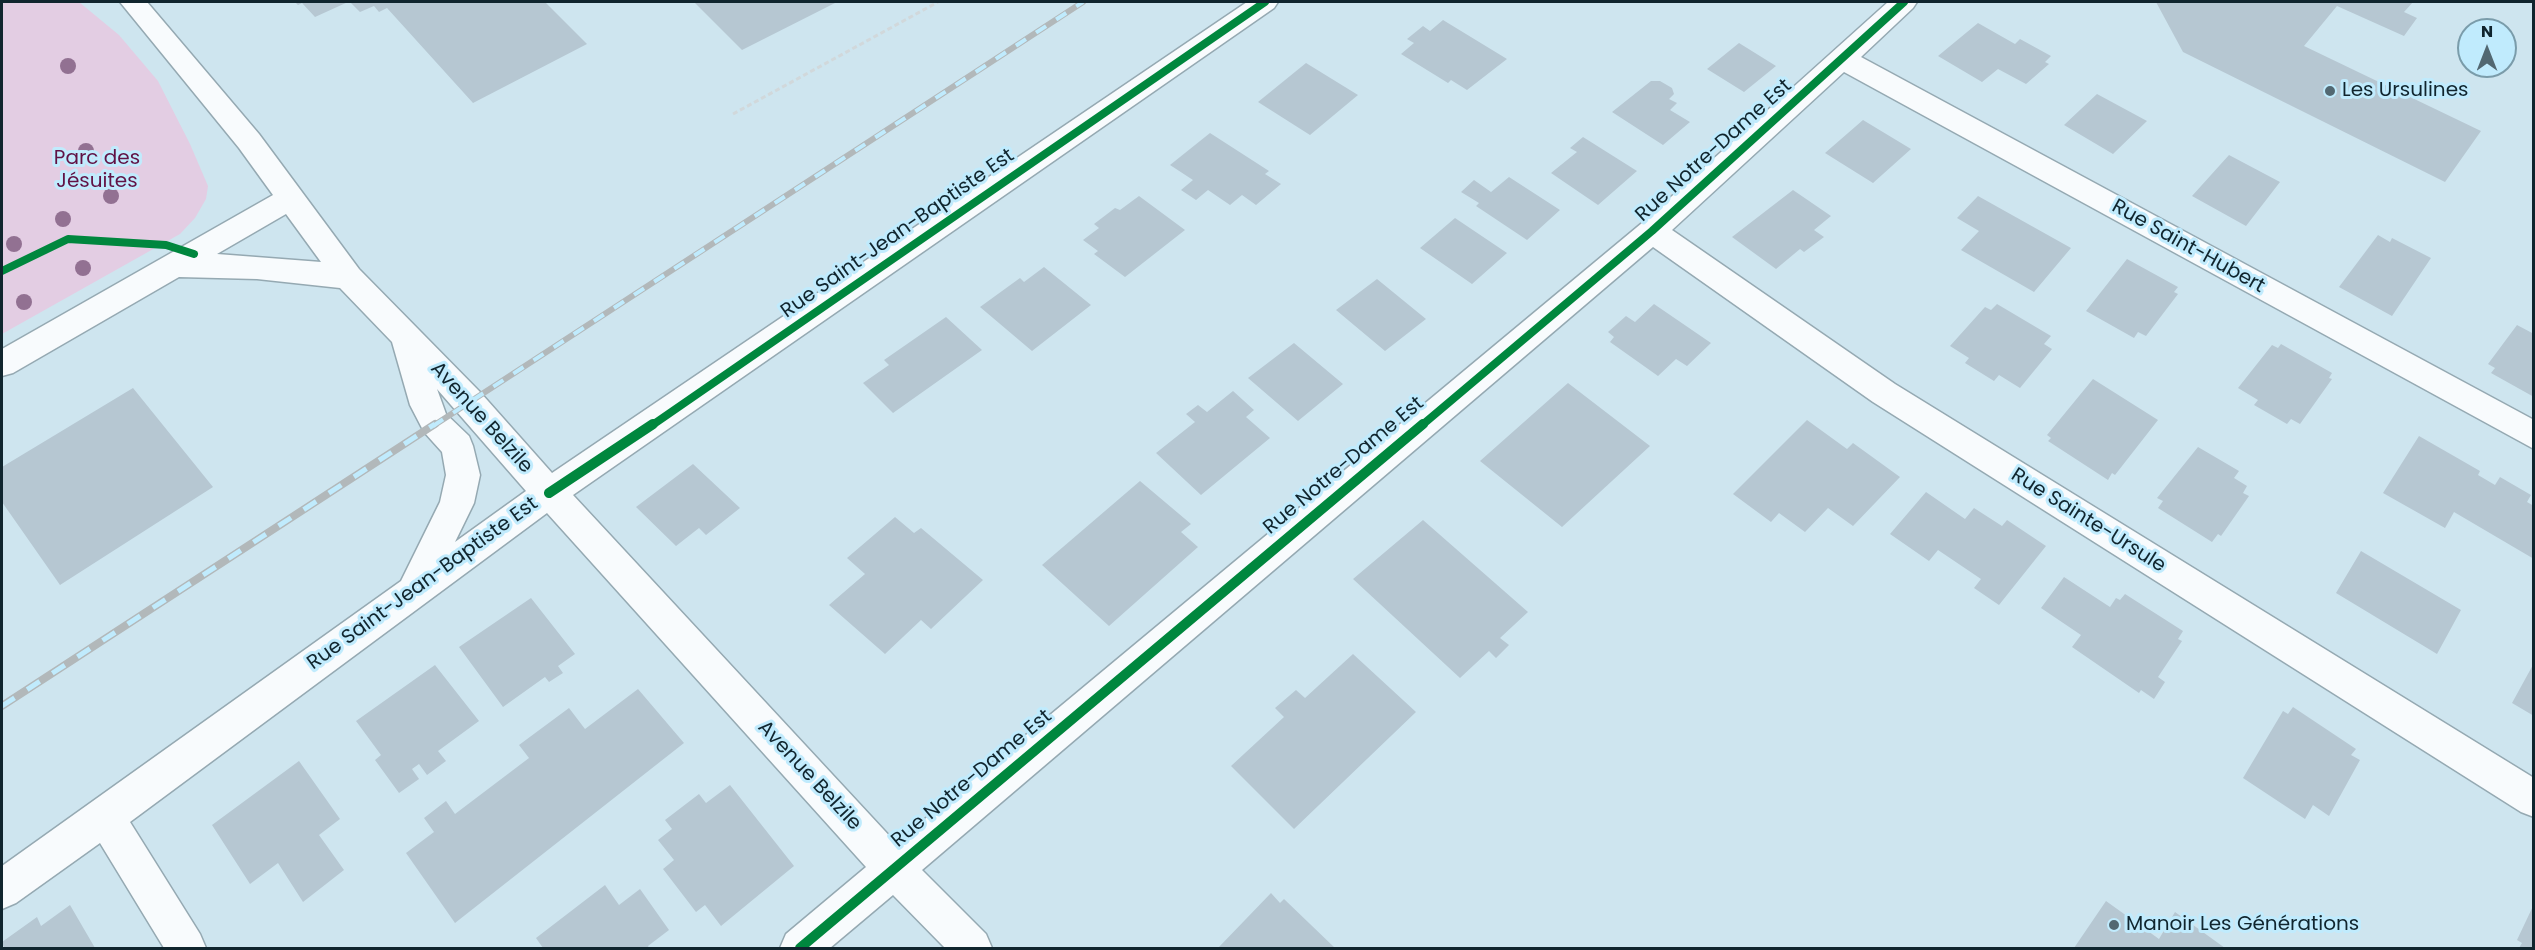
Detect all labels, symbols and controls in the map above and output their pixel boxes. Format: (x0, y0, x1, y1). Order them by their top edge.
north arrow (2457, 18, 2517, 78)
text: N (2481, 20, 2493, 43)
street label: Rue Notre-Dame Est (1631, 75, 1797, 227)
place label: Les Ursulines (2342, 79, 2468, 103)
marker: Les Ursulines (2323, 84, 2337, 98)
street label: Rue Saint-Jean-Baptiste Est (777, 144, 1019, 324)
park label: Parc des Jésuites (54, 147, 140, 194)
street label: Rue Saint-Hubert (2107, 195, 2269, 299)
street label: Avenue Belzile (425, 357, 537, 479)
street label: Rue Notre-Dame Est (1259, 392, 1429, 540)
street label: Rue Sainte-Ursule (2006, 464, 2170, 578)
street label: Rue Saint-Jean-Baptiste Est (303, 492, 543, 676)
street label: Rue Notre-Dame Est (887, 705, 1057, 853)
street label: Avenue Belzile (752, 716, 866, 836)
place label: Manoir Les Générations (2126, 913, 2359, 937)
marker: Manoir Les Générations (2107, 918, 2121, 932)

